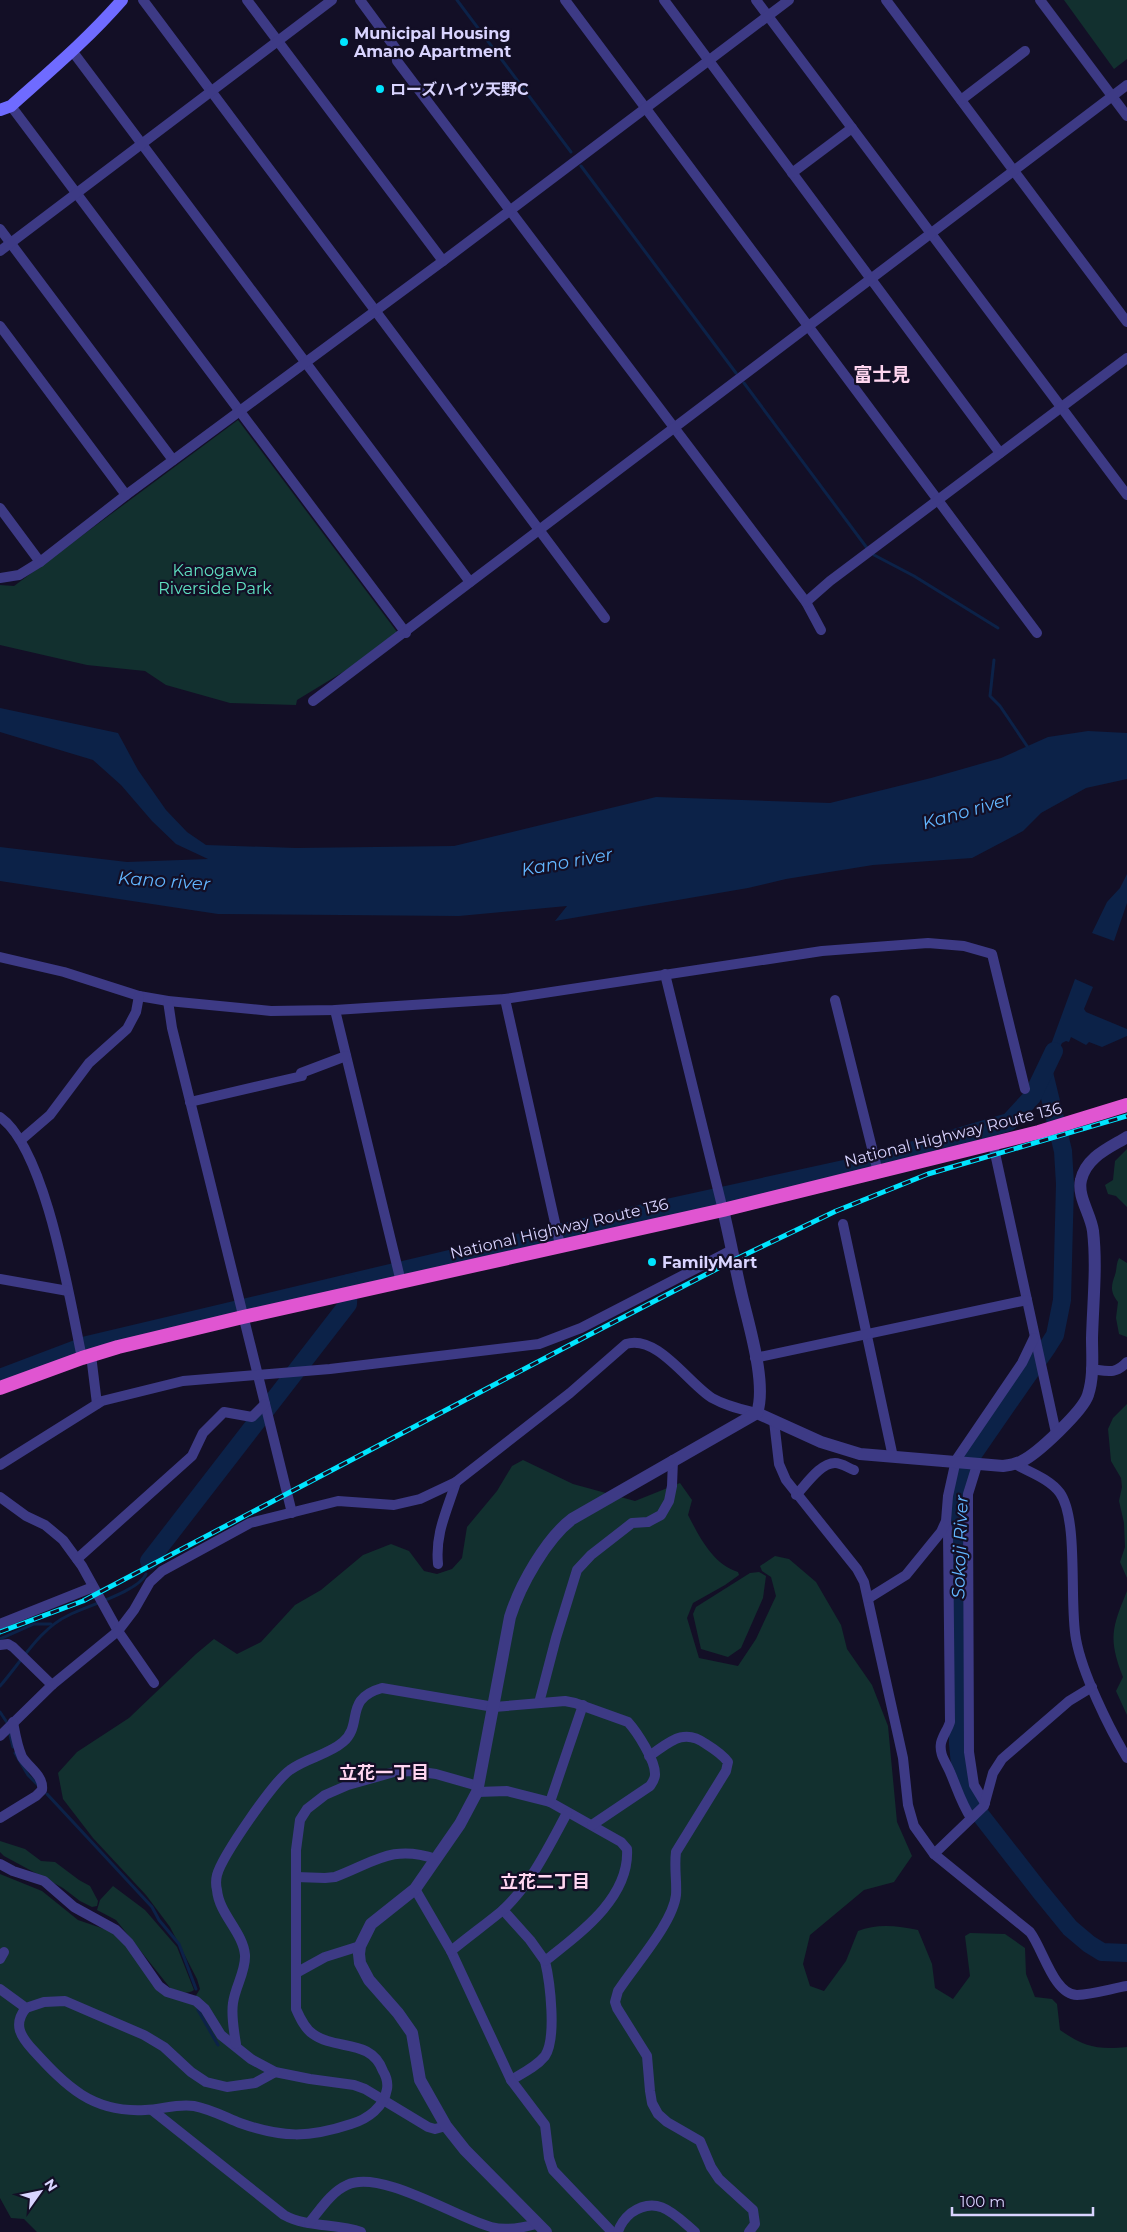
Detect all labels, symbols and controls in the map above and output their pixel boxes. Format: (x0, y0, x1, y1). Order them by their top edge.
place label: Municipal Housing Amano Apartment (353, 24, 511, 61)
marker: Municipal Housing Amano Apartment (338, 36, 350, 48)
place label: ローズハイツ天野C (390, 80, 529, 99)
marker: ローズハイツ天野C (374, 83, 386, 95)
district label: 富士見 (853, 363, 911, 386)
park label: Kanogawa Riverside Park (158, 561, 272, 598)
water label: Kano river (920, 787, 1015, 834)
water label: Kano river (520, 843, 615, 881)
water label: Kano river (117, 867, 212, 895)
street label: National Highway Route 136 (842, 1098, 1064, 1171)
street label: National Highway Route 136 (448, 1194, 670, 1263)
place label: FamilyMart (662, 1253, 757, 1272)
marker: FamilyMart (646, 1256, 658, 1268)
water label: Sokoji River (947, 1494, 973, 1599)
district label: 立花一丁目 (339, 1762, 429, 1784)
district label: 立花二丁目 (500, 1871, 590, 1893)
north arrow (15, 2167, 65, 2217)
text: N (40, 2175, 62, 2195)
scale bar (952, 2184, 1093, 2216)
text: 100 m (960, 2192, 1005, 2211)

